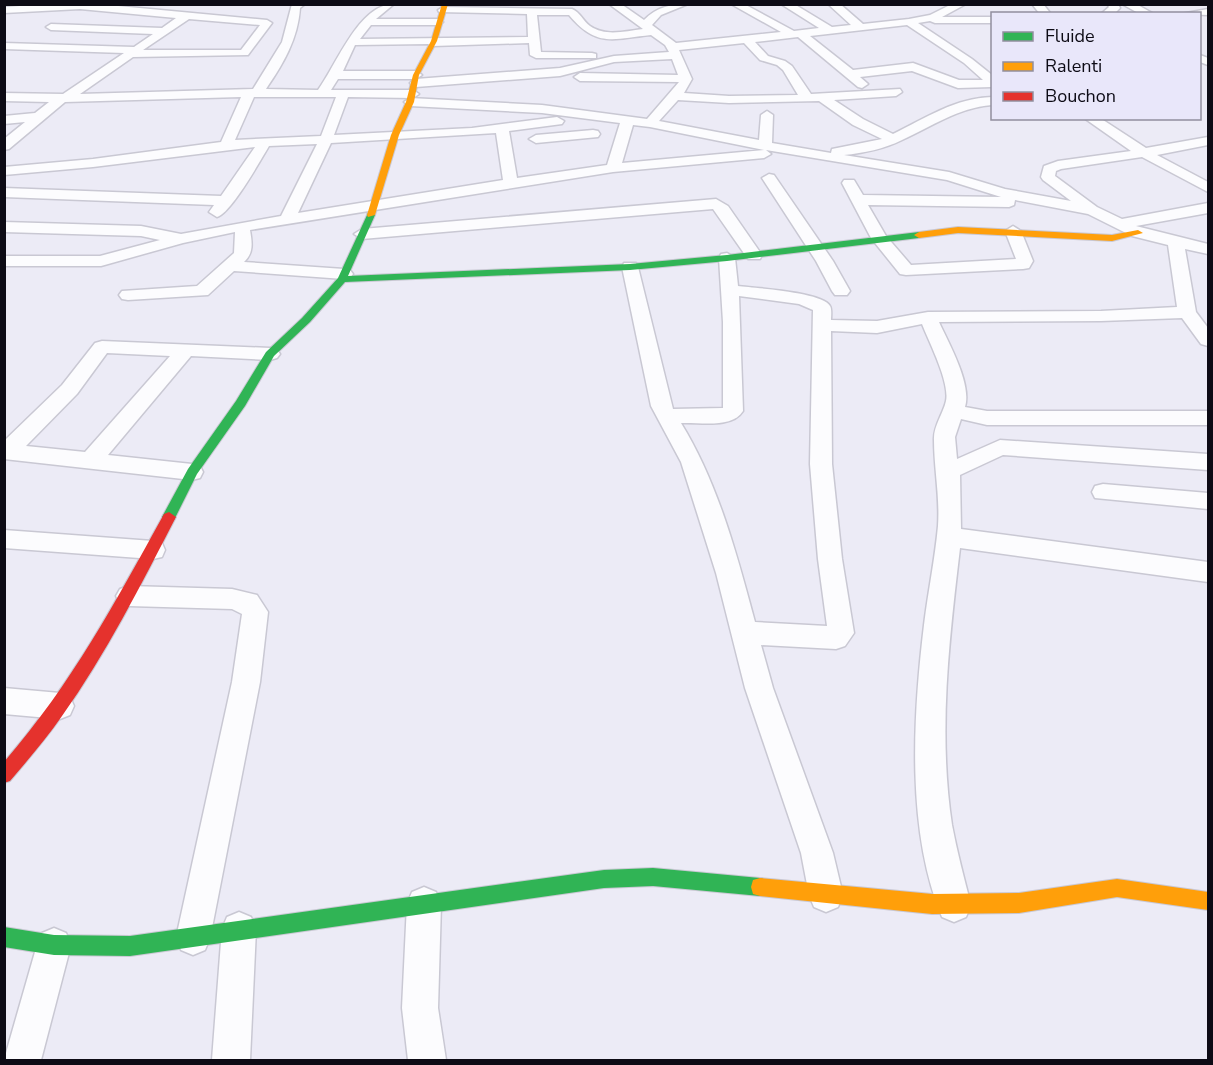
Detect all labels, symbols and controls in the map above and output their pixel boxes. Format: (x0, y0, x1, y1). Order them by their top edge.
legend (991, 12, 1201, 120)
text: Fluide (1045, 24, 1095, 48)
text: Ralenti (1045, 54, 1102, 78)
text: Bouchon (1045, 84, 1116, 108)

